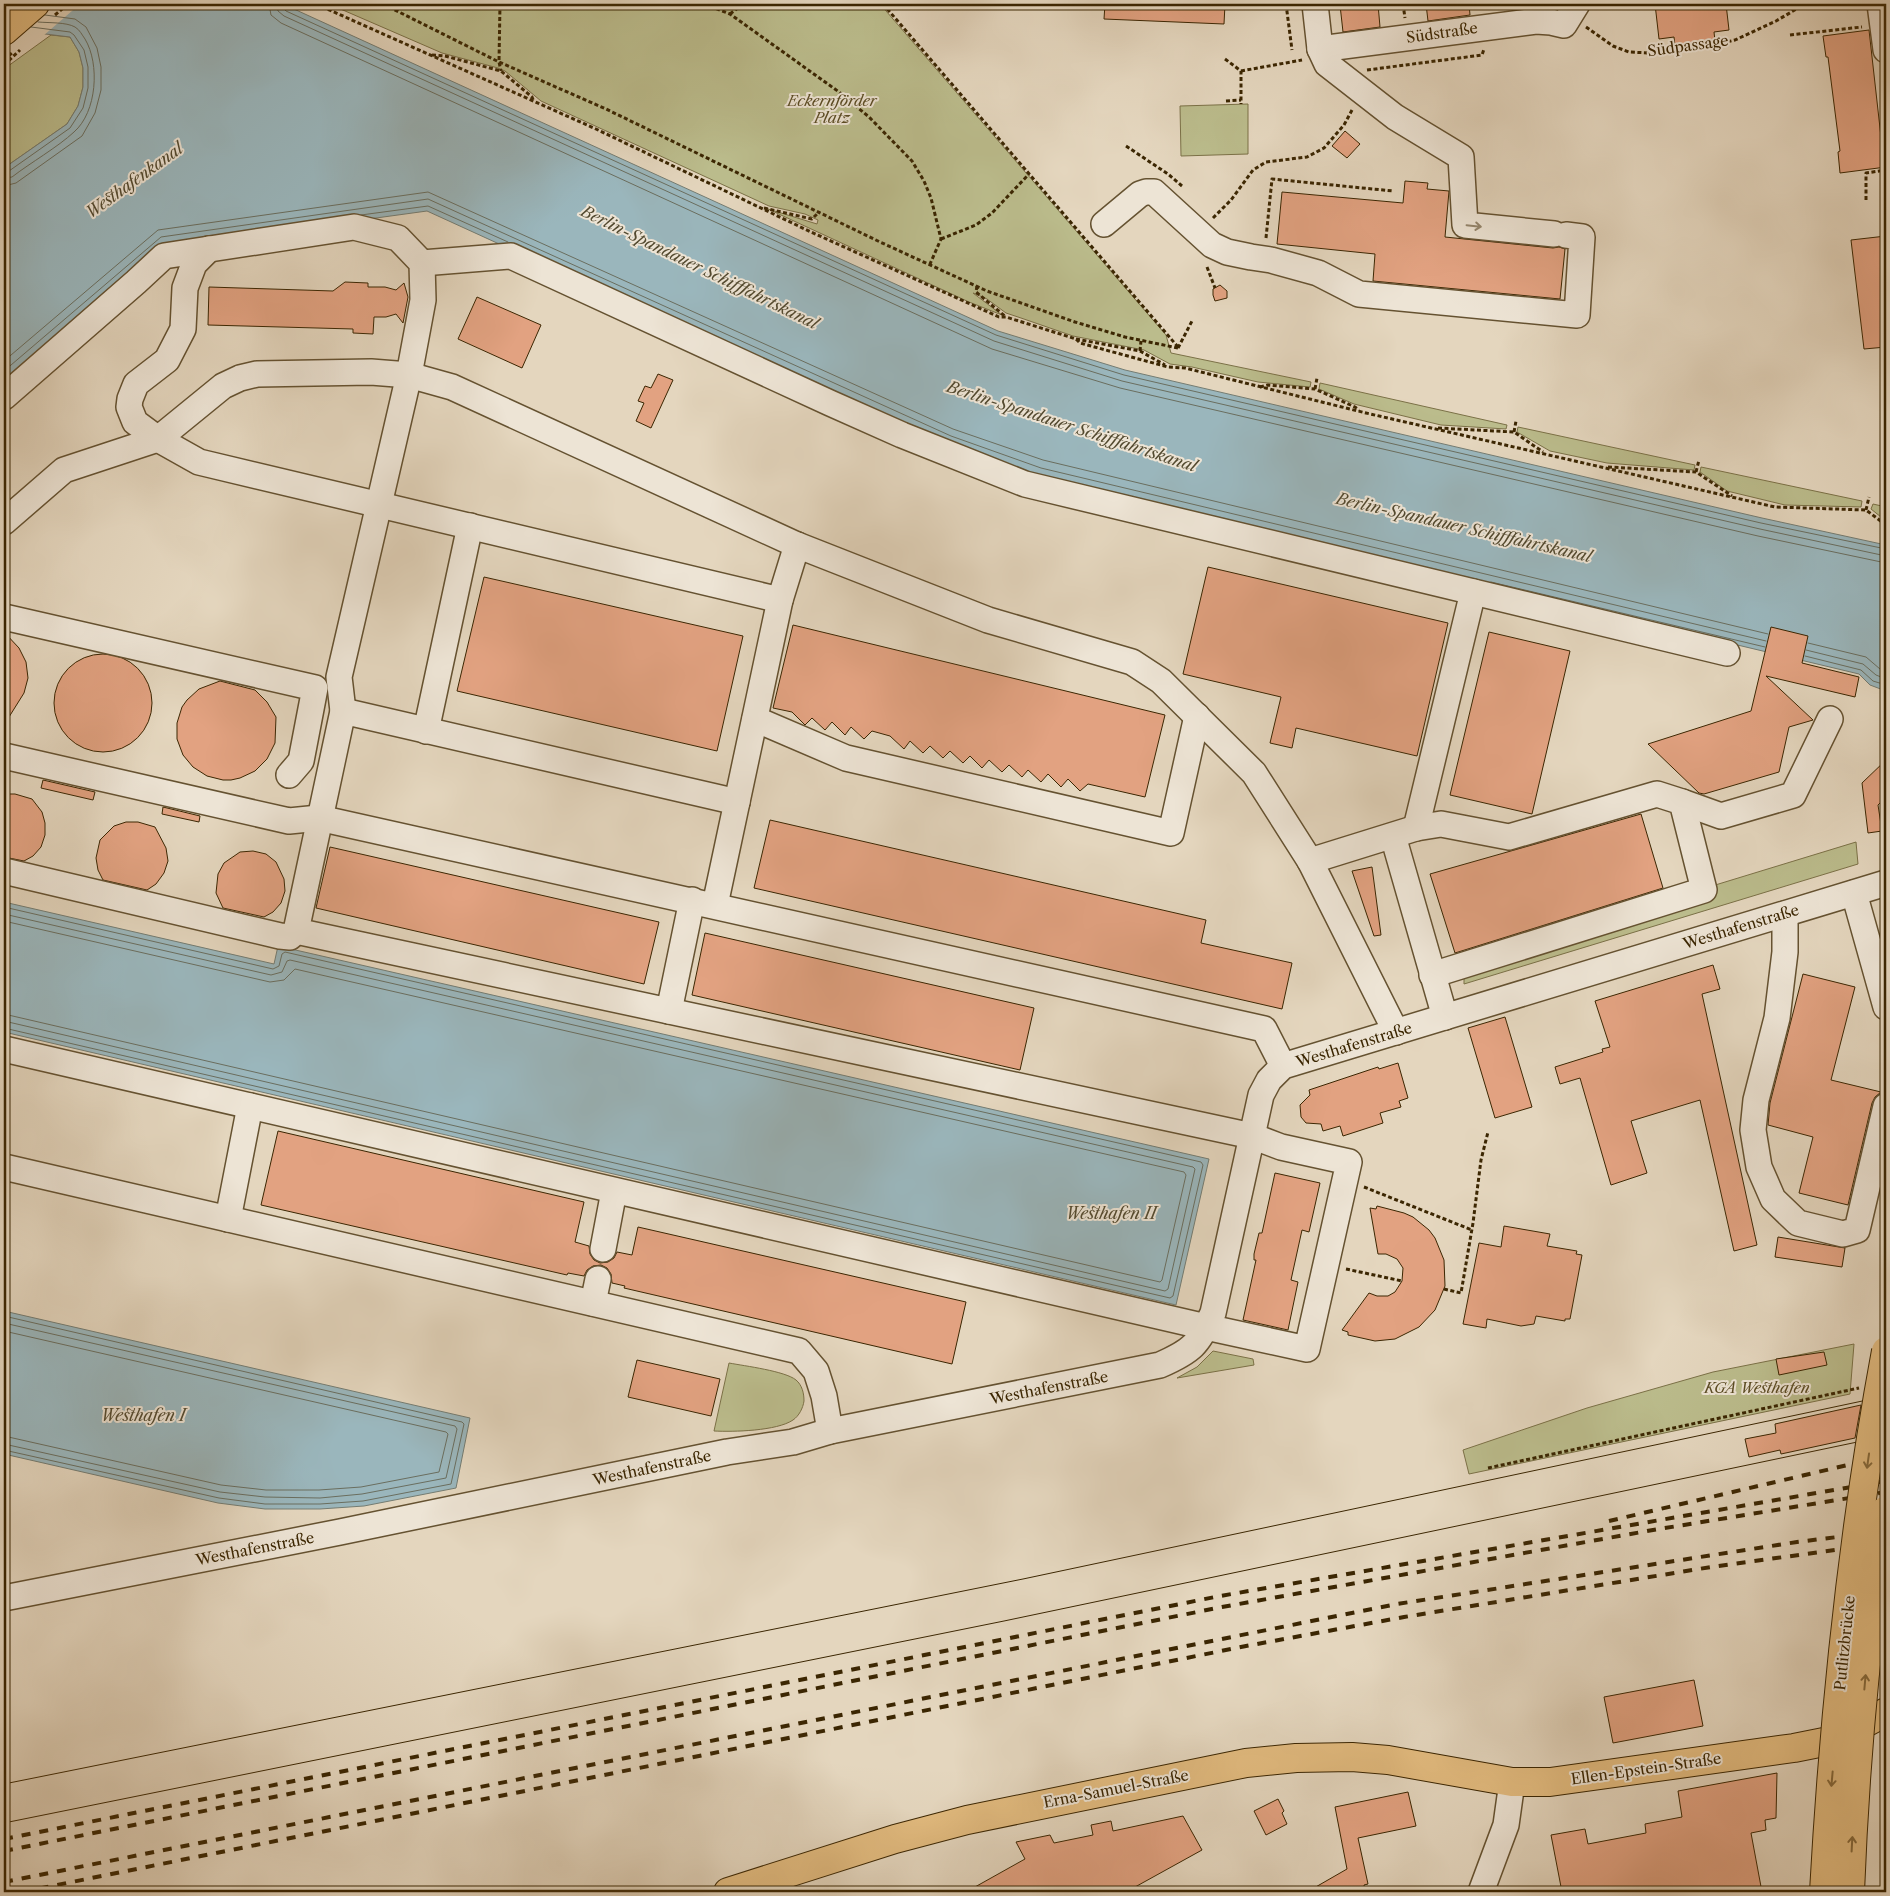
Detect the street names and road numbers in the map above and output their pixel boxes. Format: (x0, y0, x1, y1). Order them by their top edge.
street label: Südstraße (1405, 18, 1479, 47)
street label: Südpassage (1646, 30, 1730, 61)
street label: Westhafenstraße (1680, 900, 1801, 953)
street label: Westhafenstraße (1293, 1018, 1414, 1071)
street label: Westhafenstraße (987, 1367, 1110, 1409)
street label: Westhafenstraße (590, 1446, 713, 1490)
street label: Westhafenstraße (193, 1528, 316, 1570)
street label: Putlitzbrücke (1830, 1595, 1859, 1691)
street label: Ellen-Epstein-Straße (1570, 1749, 1722, 1788)
street label: Erna-Samuel-Straße (1042, 1765, 1190, 1812)

